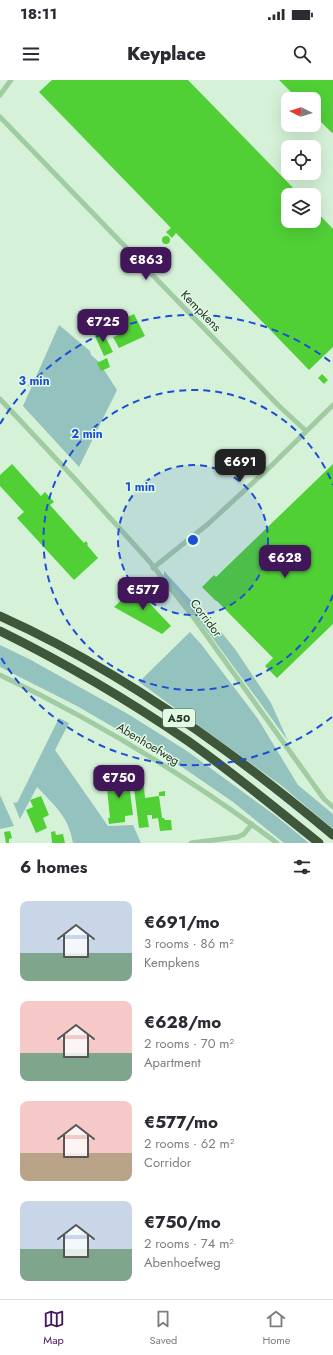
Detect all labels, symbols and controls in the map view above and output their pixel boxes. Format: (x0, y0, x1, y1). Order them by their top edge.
text: 18:11 (20, 3, 57, 25)
text: Keyplace (127, 41, 206, 67)
icon: menu (20, 43, 42, 65)
icon: search (291, 43, 313, 65)
north arrow (281, 92, 321, 132)
map controls (281, 92, 321, 228)
button: locate (281, 140, 321, 180)
button: layers (281, 188, 321, 228)
pin: €863 (122, 247, 170, 281)
text: €863 (129, 250, 163, 269)
street label: Kempkens (177, 286, 225, 336)
pin: €725 (79, 309, 127, 343)
text: €725 (86, 312, 120, 331)
text: 3 min (18, 372, 50, 390)
text: 2 min (71, 425, 103, 443)
pin: €691 (216, 449, 264, 483)
text: €691 (224, 452, 256, 471)
text: 1 min (125, 478, 155, 496)
centre of rings (186, 533, 200, 547)
pin: €628 (261, 545, 309, 579)
text: €628 (268, 548, 302, 567)
pin: €577 (119, 577, 167, 611)
text: €577 (127, 580, 159, 599)
street label: Corridor (186, 595, 227, 642)
road number: A50 (163, 709, 195, 727)
street label: Abenhoefweg (113, 718, 183, 770)
pin: €750 (95, 765, 143, 799)
text: €750 (102, 768, 136, 787)
text: 6 homes (20, 855, 88, 879)
icon: filters (291, 856, 313, 878)
text: €691/mo (144, 910, 220, 934)
icon: home (52, 917, 100, 965)
text: 3 rooms · 86 m² (144, 934, 234, 953)
text: Kempkens (144, 953, 199, 972)
text: €628/mo (144, 1010, 221, 1034)
icon: home (52, 1017, 100, 1065)
text: 2 rooms · 70 m² (144, 1034, 234, 1053)
text: Apartment (144, 1053, 201, 1072)
text: €577/mo (144, 1110, 218, 1134)
icon: home (52, 1117, 100, 1165)
text: 2 rooms · 62 m² (144, 1134, 234, 1153)
text: Corridor (144, 1153, 191, 1172)
text: €750/mo (144, 1210, 221, 1234)
icon: home (52, 1217, 100, 1265)
text: 2 rooms · 74 m² (144, 1234, 234, 1253)
text: Abenhoefweg (144, 1253, 221, 1272)
tab: Map (43, 1308, 65, 1348)
tab: Saved (150, 1308, 177, 1348)
tab: Home (262, 1308, 291, 1348)

